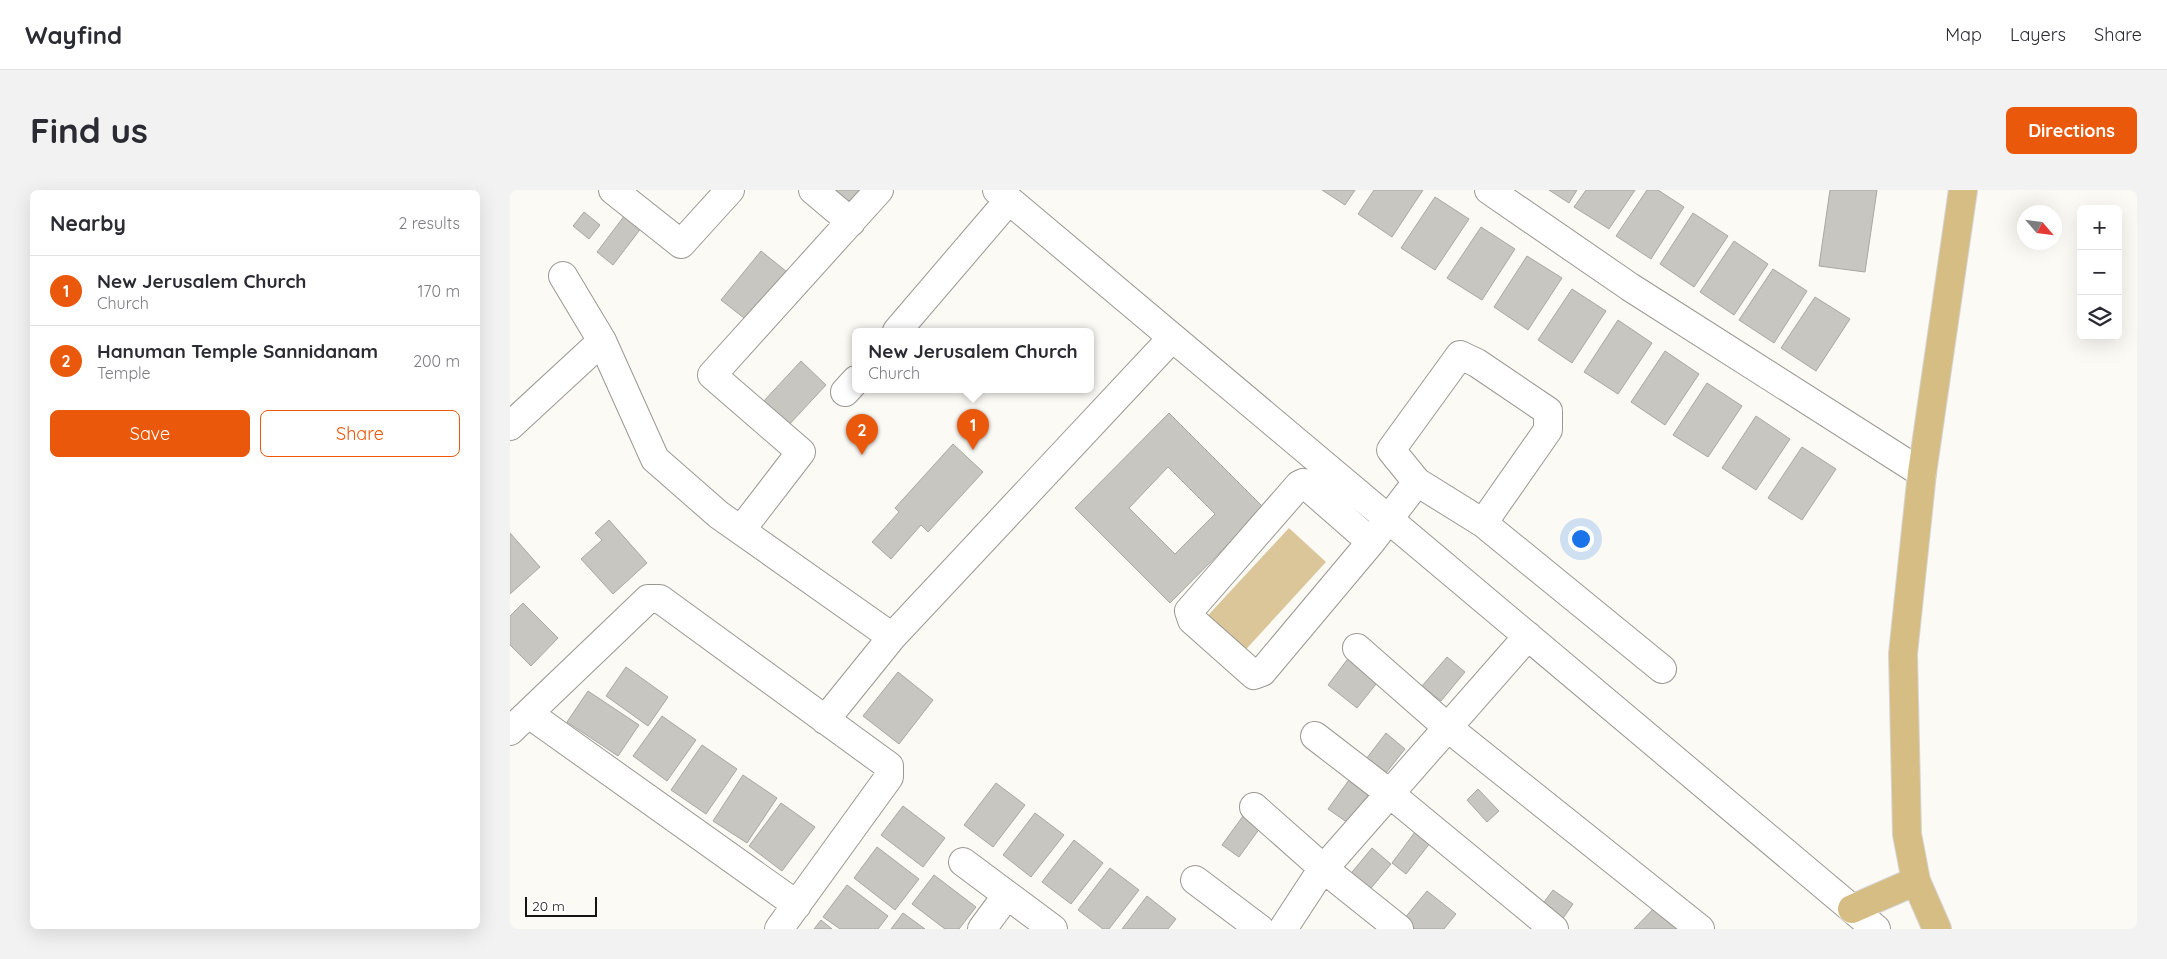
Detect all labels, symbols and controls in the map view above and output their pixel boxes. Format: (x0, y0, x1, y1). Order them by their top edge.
text: Wayfind (25, 20, 122, 50)
text: Map (1945, 23, 1982, 46)
text: Layers (2010, 23, 2066, 46)
text: Share (2094, 23, 2142, 46)
button: Directions (2006, 107, 2137, 154)
text: Find us (30, 108, 148, 152)
north arrow (2017, 205, 2062, 250)
map controls (2077, 205, 2122, 340)
button: + (2077, 205, 2122, 250)
text: Nearby (50, 210, 126, 236)
text: 2 results (398, 213, 460, 233)
button: − (2077, 250, 2122, 295)
text: New Jerusalem Church (97, 269, 306, 293)
text: 1 (63, 281, 69, 301)
text: 170 m (417, 281, 460, 301)
text: Church (97, 293, 149, 313)
button: layers (2077, 295, 2122, 340)
popup (852, 328, 1094, 393)
text: Hanuman Temple Sannidanam (97, 339, 378, 363)
text: New Jerusalem Church (868, 339, 1078, 363)
text: 2 (61, 351, 71, 371)
text: 200 m (413, 351, 460, 371)
text: Temple (97, 363, 151, 383)
text: Church (868, 363, 920, 383)
pin: 1 (957, 409, 989, 450)
button: Save (50, 410, 250, 457)
button: Share (260, 410, 460, 457)
pin: 2 (846, 414, 878, 455)
your location (1568, 526, 1594, 552)
scale bar (525, 894, 598, 917)
text: 20 m (532, 897, 565, 915)

